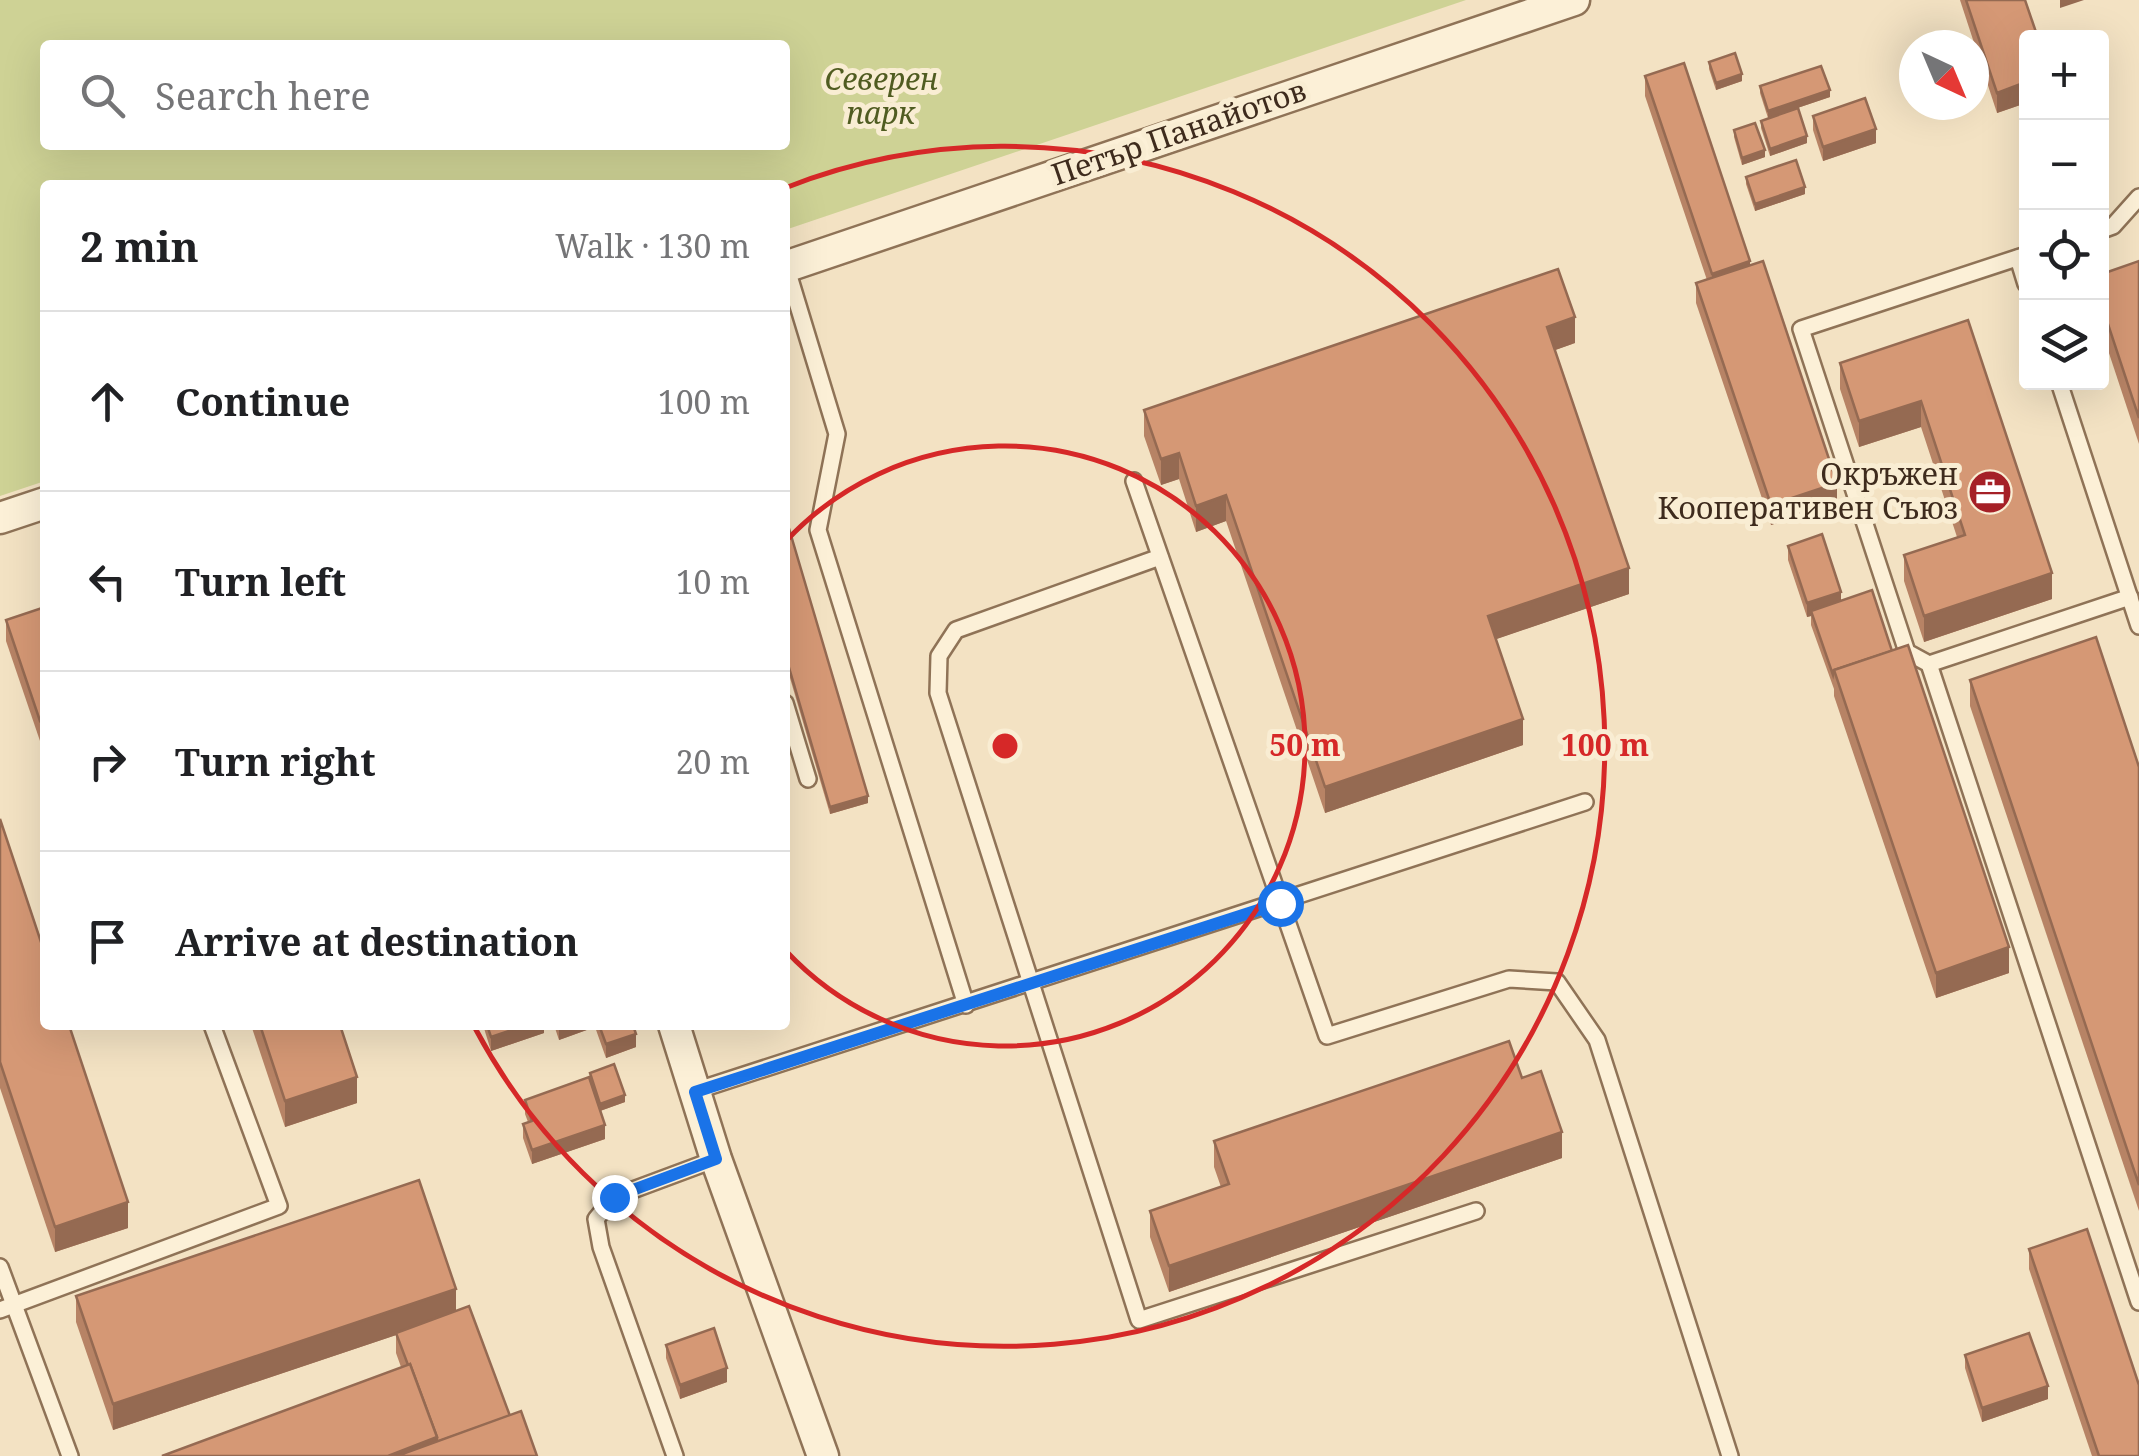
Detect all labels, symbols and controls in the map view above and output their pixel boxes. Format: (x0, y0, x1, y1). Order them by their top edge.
north arrow (1899, 30, 1989, 120)
map controls (2019, 30, 2109, 390)
button: + (2019, 30, 2109, 120)
search box (40, 40, 790, 150)
park label: Северен парк (824, 58, 938, 133)
icon: search (75, 68, 130, 123)
text: Search here (155, 69, 371, 121)
street label: Петър Панайотов (1046, 69, 1311, 194)
button: − (2019, 120, 2109, 210)
button: locate (2019, 210, 2109, 300)
text: 2 min (80, 217, 199, 274)
text: Walk · 130 m (555, 224, 750, 267)
button: layers (2019, 300, 2109, 390)
icon: ahead (80, 374, 135, 429)
text: Continue (175, 375, 350, 427)
text: 100 m (658, 380, 750, 423)
place label: Окръжен Кооперативен Съюз (1657, 453, 1958, 528)
office icon: Окръжен Кооперативен Съюз (1967, 469, 2013, 515)
icon: left (80, 554, 135, 609)
text: Turn left (175, 555, 346, 607)
text: 10 m (676, 560, 750, 603)
text: 50 m (1269, 724, 1341, 765)
text: 100 m (1561, 724, 1649, 765)
centre of rings (987, 728, 1023, 764)
icon: right (80, 734, 135, 789)
text: Turn right (175, 735, 376, 787)
text: 20 m (676, 740, 750, 783)
route start (1258, 881, 1304, 927)
icon: arrive (80, 914, 135, 969)
text: Arrive at destination (175, 915, 579, 967)
route end (592, 1175, 638, 1221)

